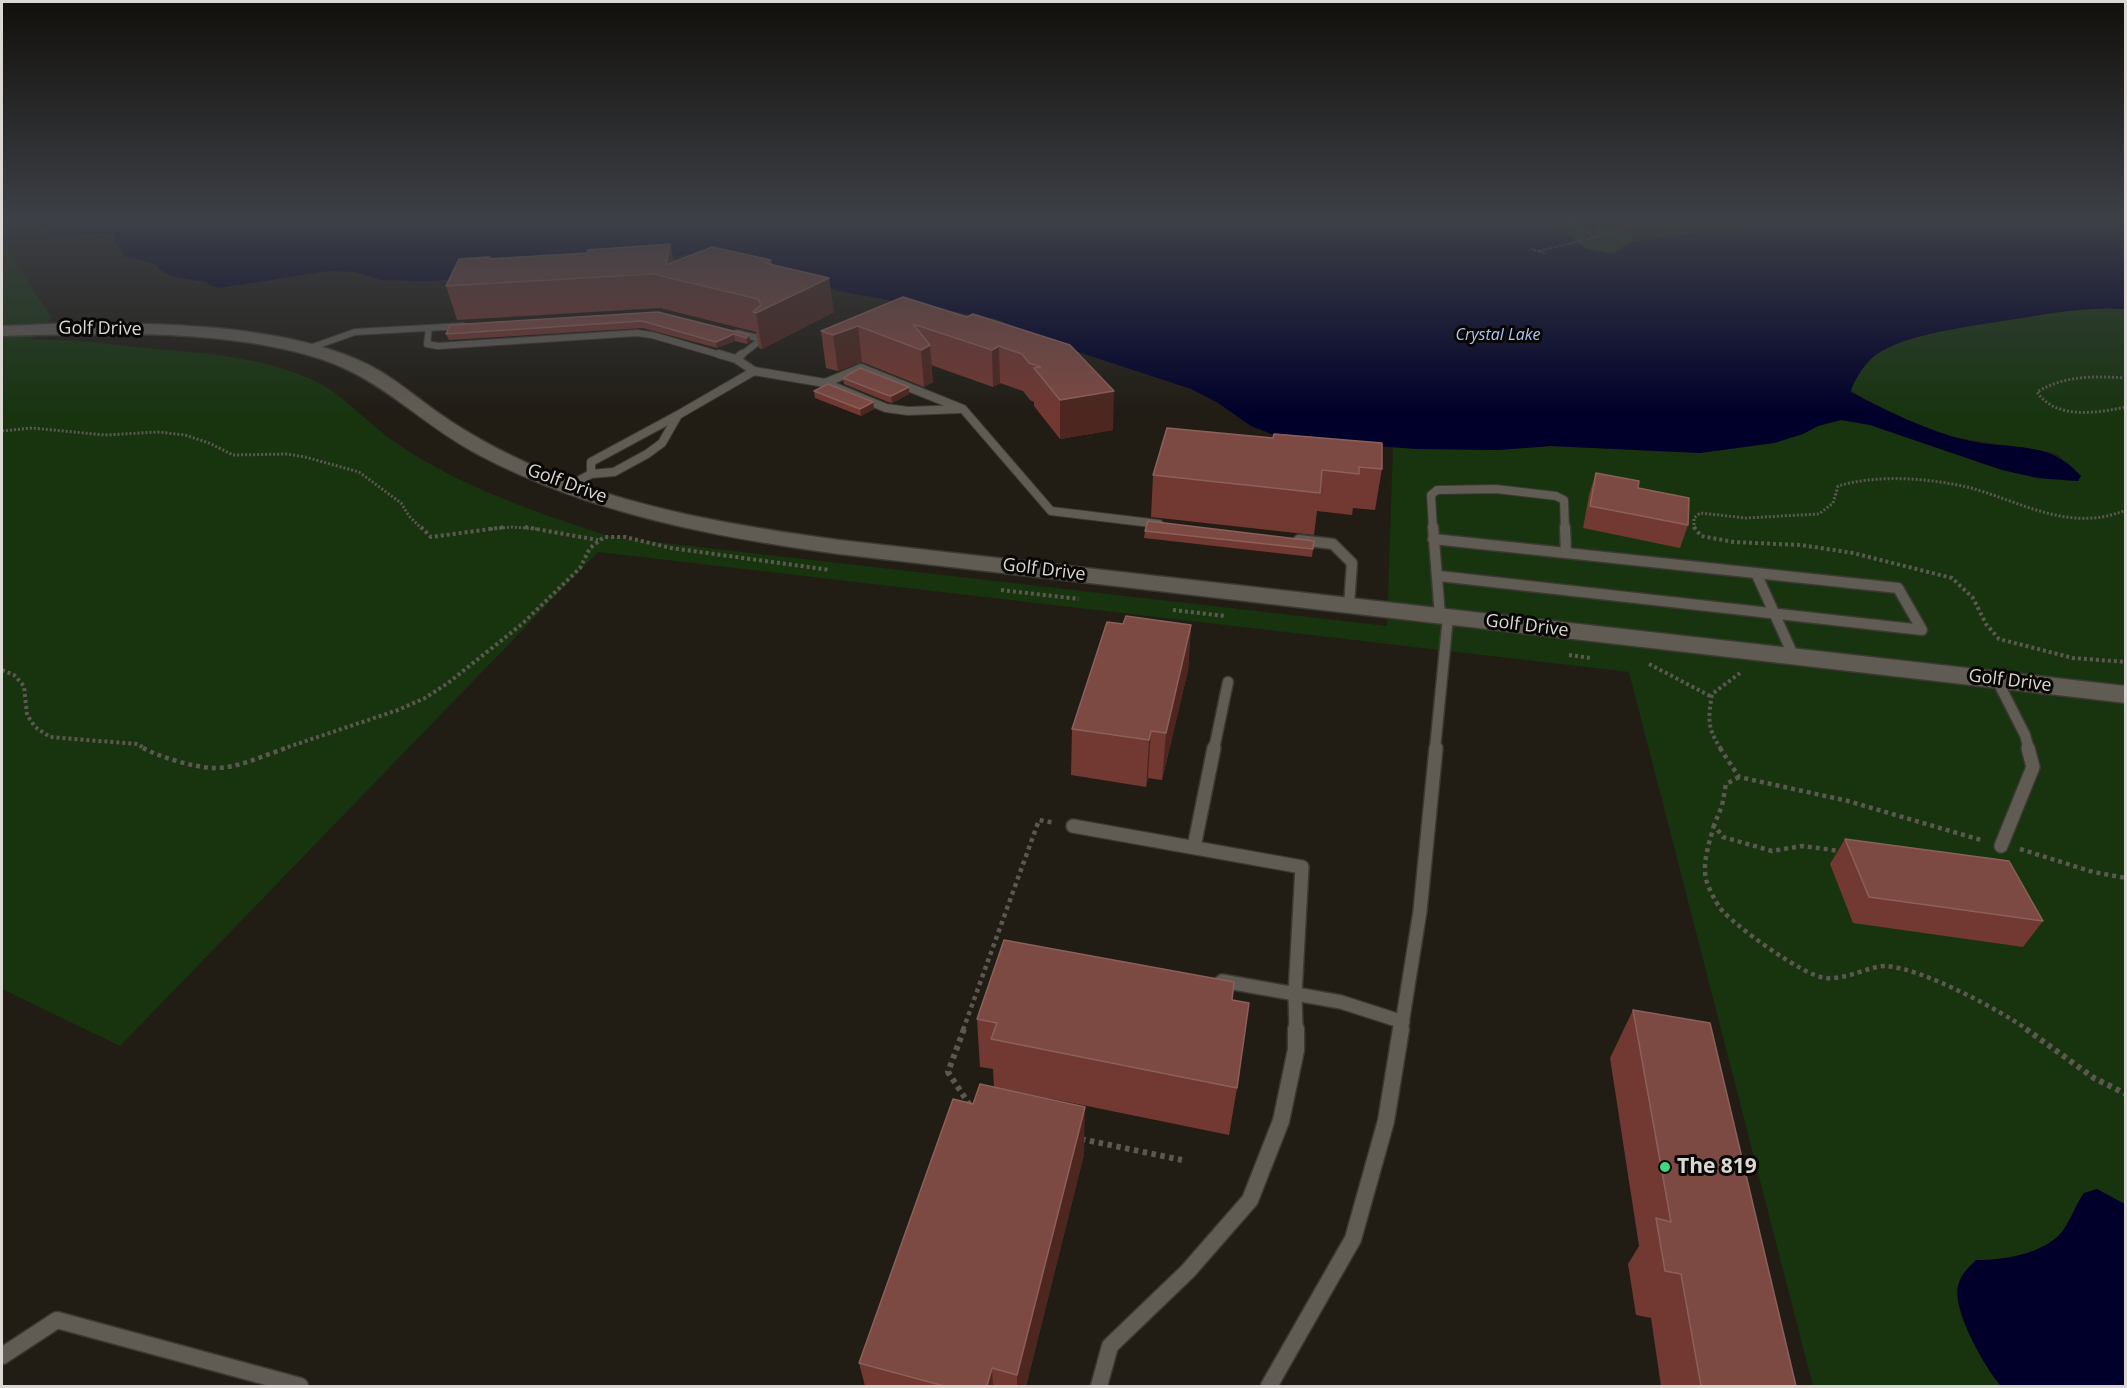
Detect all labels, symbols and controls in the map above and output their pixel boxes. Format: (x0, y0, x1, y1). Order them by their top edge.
street label: Golf Drive (58, 317, 142, 341)
water label: Crystal Lake (1455, 325, 1541, 345)
street label: Golf Drive (524, 460, 610, 508)
street label: Golf Drive (1001, 554, 1087, 586)
street label: Golf Drive (1484, 610, 1570, 642)
street label: Golf Drive (1967, 665, 2053, 697)
place label: The 819 (1677, 1154, 1757, 1180)
marker: The 819 (1658, 1160, 1672, 1174)

